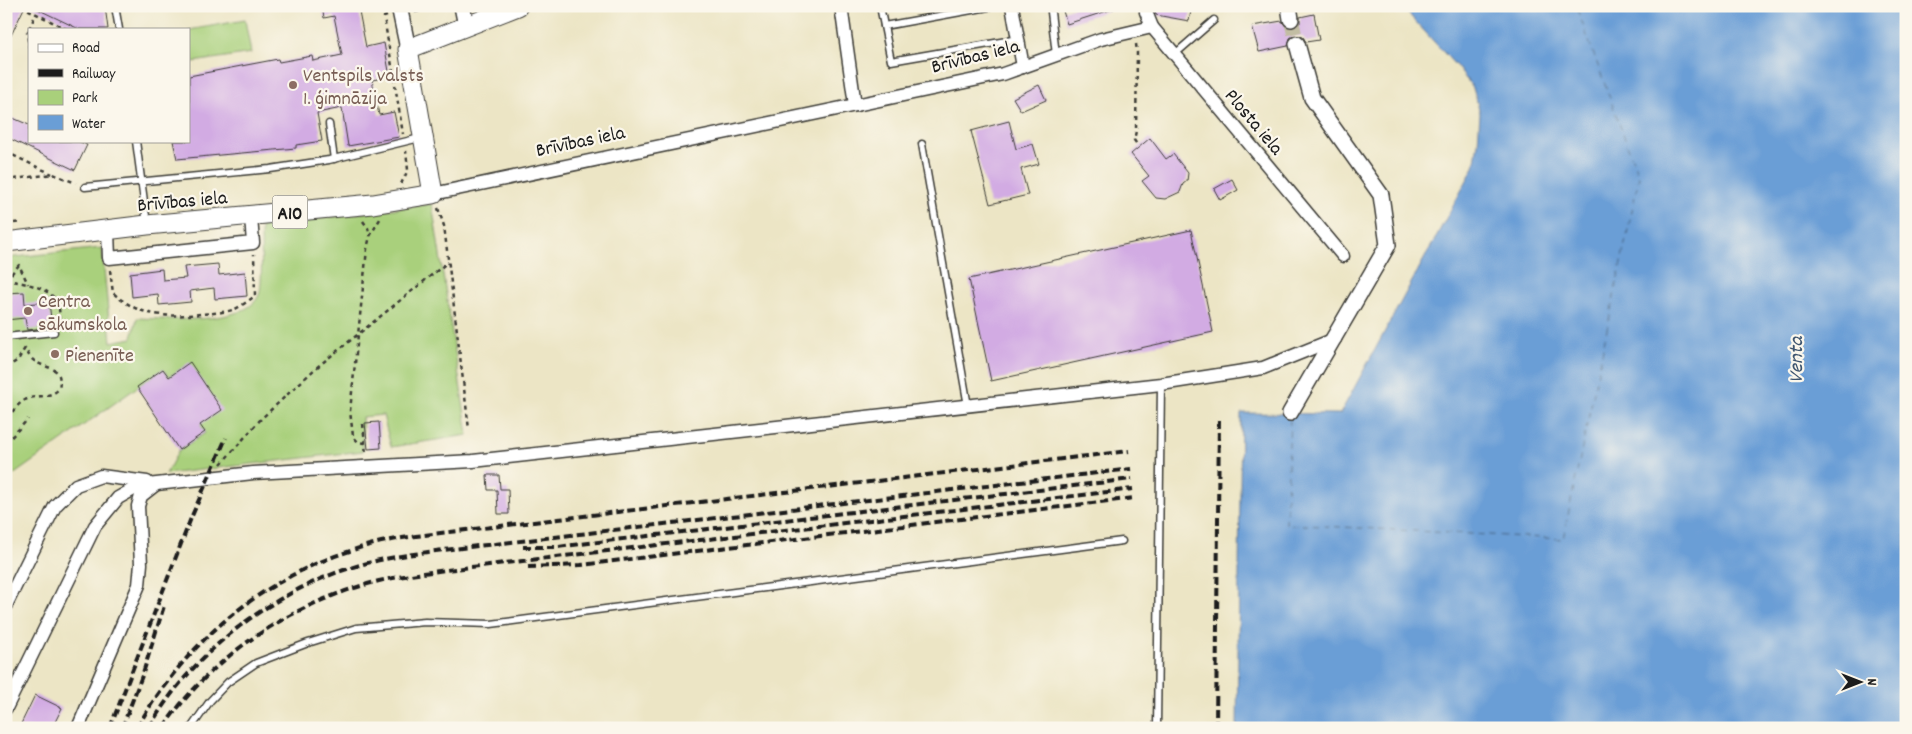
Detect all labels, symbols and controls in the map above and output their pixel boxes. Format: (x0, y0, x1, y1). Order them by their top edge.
legend (28, 28, 190, 142)
street label: Brīvības iela (929, 33, 1023, 82)
text: Road (72, 38, 100, 60)
place label: Ventspils valsts 1. ģimnāzija (303, 63, 424, 114)
text: Railway (72, 64, 116, 86)
marker: Ventspils valsts 1. ģimnāzija (287, 79, 299, 91)
street label: Plosta iela (1217, 84, 1289, 163)
text: Park (72, 88, 98, 110)
text: Water (72, 114, 106, 136)
street label: Brīvības iela (534, 120, 628, 166)
street label: Brīvības iela (136, 185, 229, 221)
road number: A10 (272, 196, 308, 228)
place label: Centra sākumskola (38, 289, 127, 340)
marker: Centra sākumskola (22, 305, 34, 317)
water label: Venta (1783, 336, 1813, 383)
place label: Pienenīte (65, 343, 134, 371)
marker: Pienenīte (49, 348, 61, 360)
north arrow (1834, 656, 1884, 706)
text: N (1861, 679, 1881, 686)

